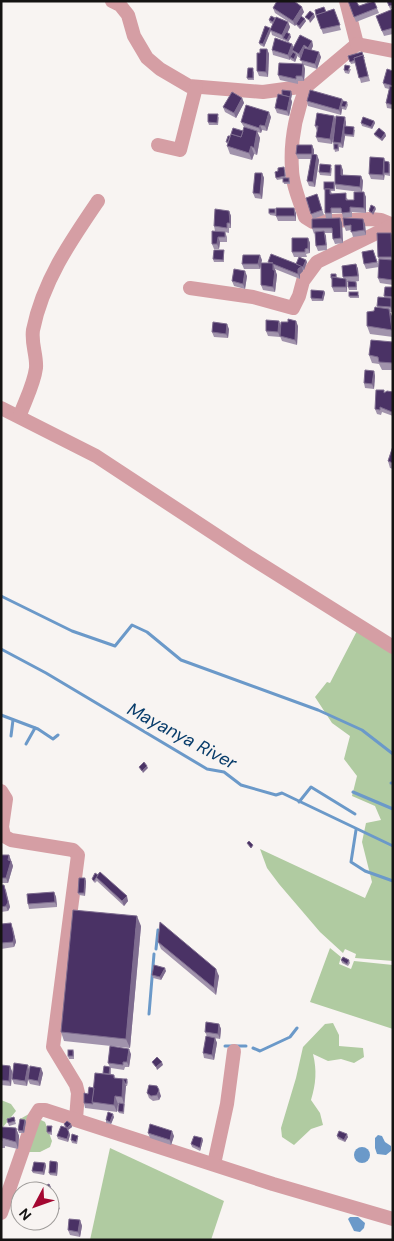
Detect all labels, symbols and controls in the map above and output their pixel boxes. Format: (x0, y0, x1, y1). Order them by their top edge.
water label: Mayanya River (123, 697, 242, 776)
north arrow (10, 1181, 60, 1231)
text: N (15, 1205, 35, 1224)

